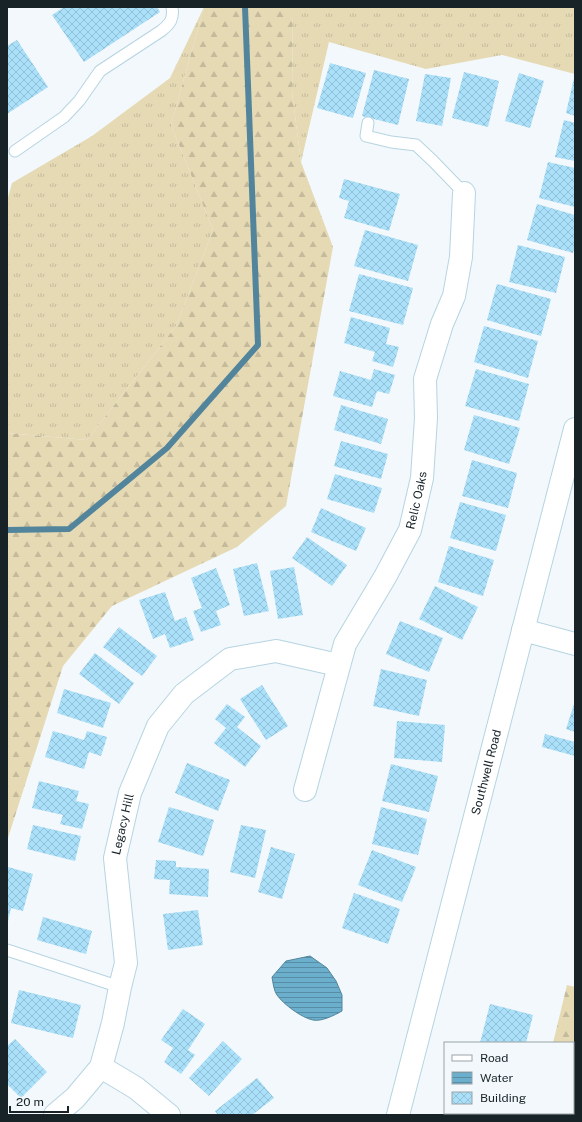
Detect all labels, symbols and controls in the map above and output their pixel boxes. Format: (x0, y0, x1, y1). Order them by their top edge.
street label: Relic Oaks (403, 471, 429, 531)
street label: Southwell Road (469, 728, 504, 816)
street label: Legacy Hill (109, 792, 137, 856)
legend (444, 1042, 574, 1114)
text: Road (480, 1051, 508, 1065)
text: Water (480, 1071, 514, 1085)
scale bar (10, 1088, 68, 1114)
text: Building (480, 1091, 526, 1105)
text: 20 m (16, 1095, 44, 1109)

